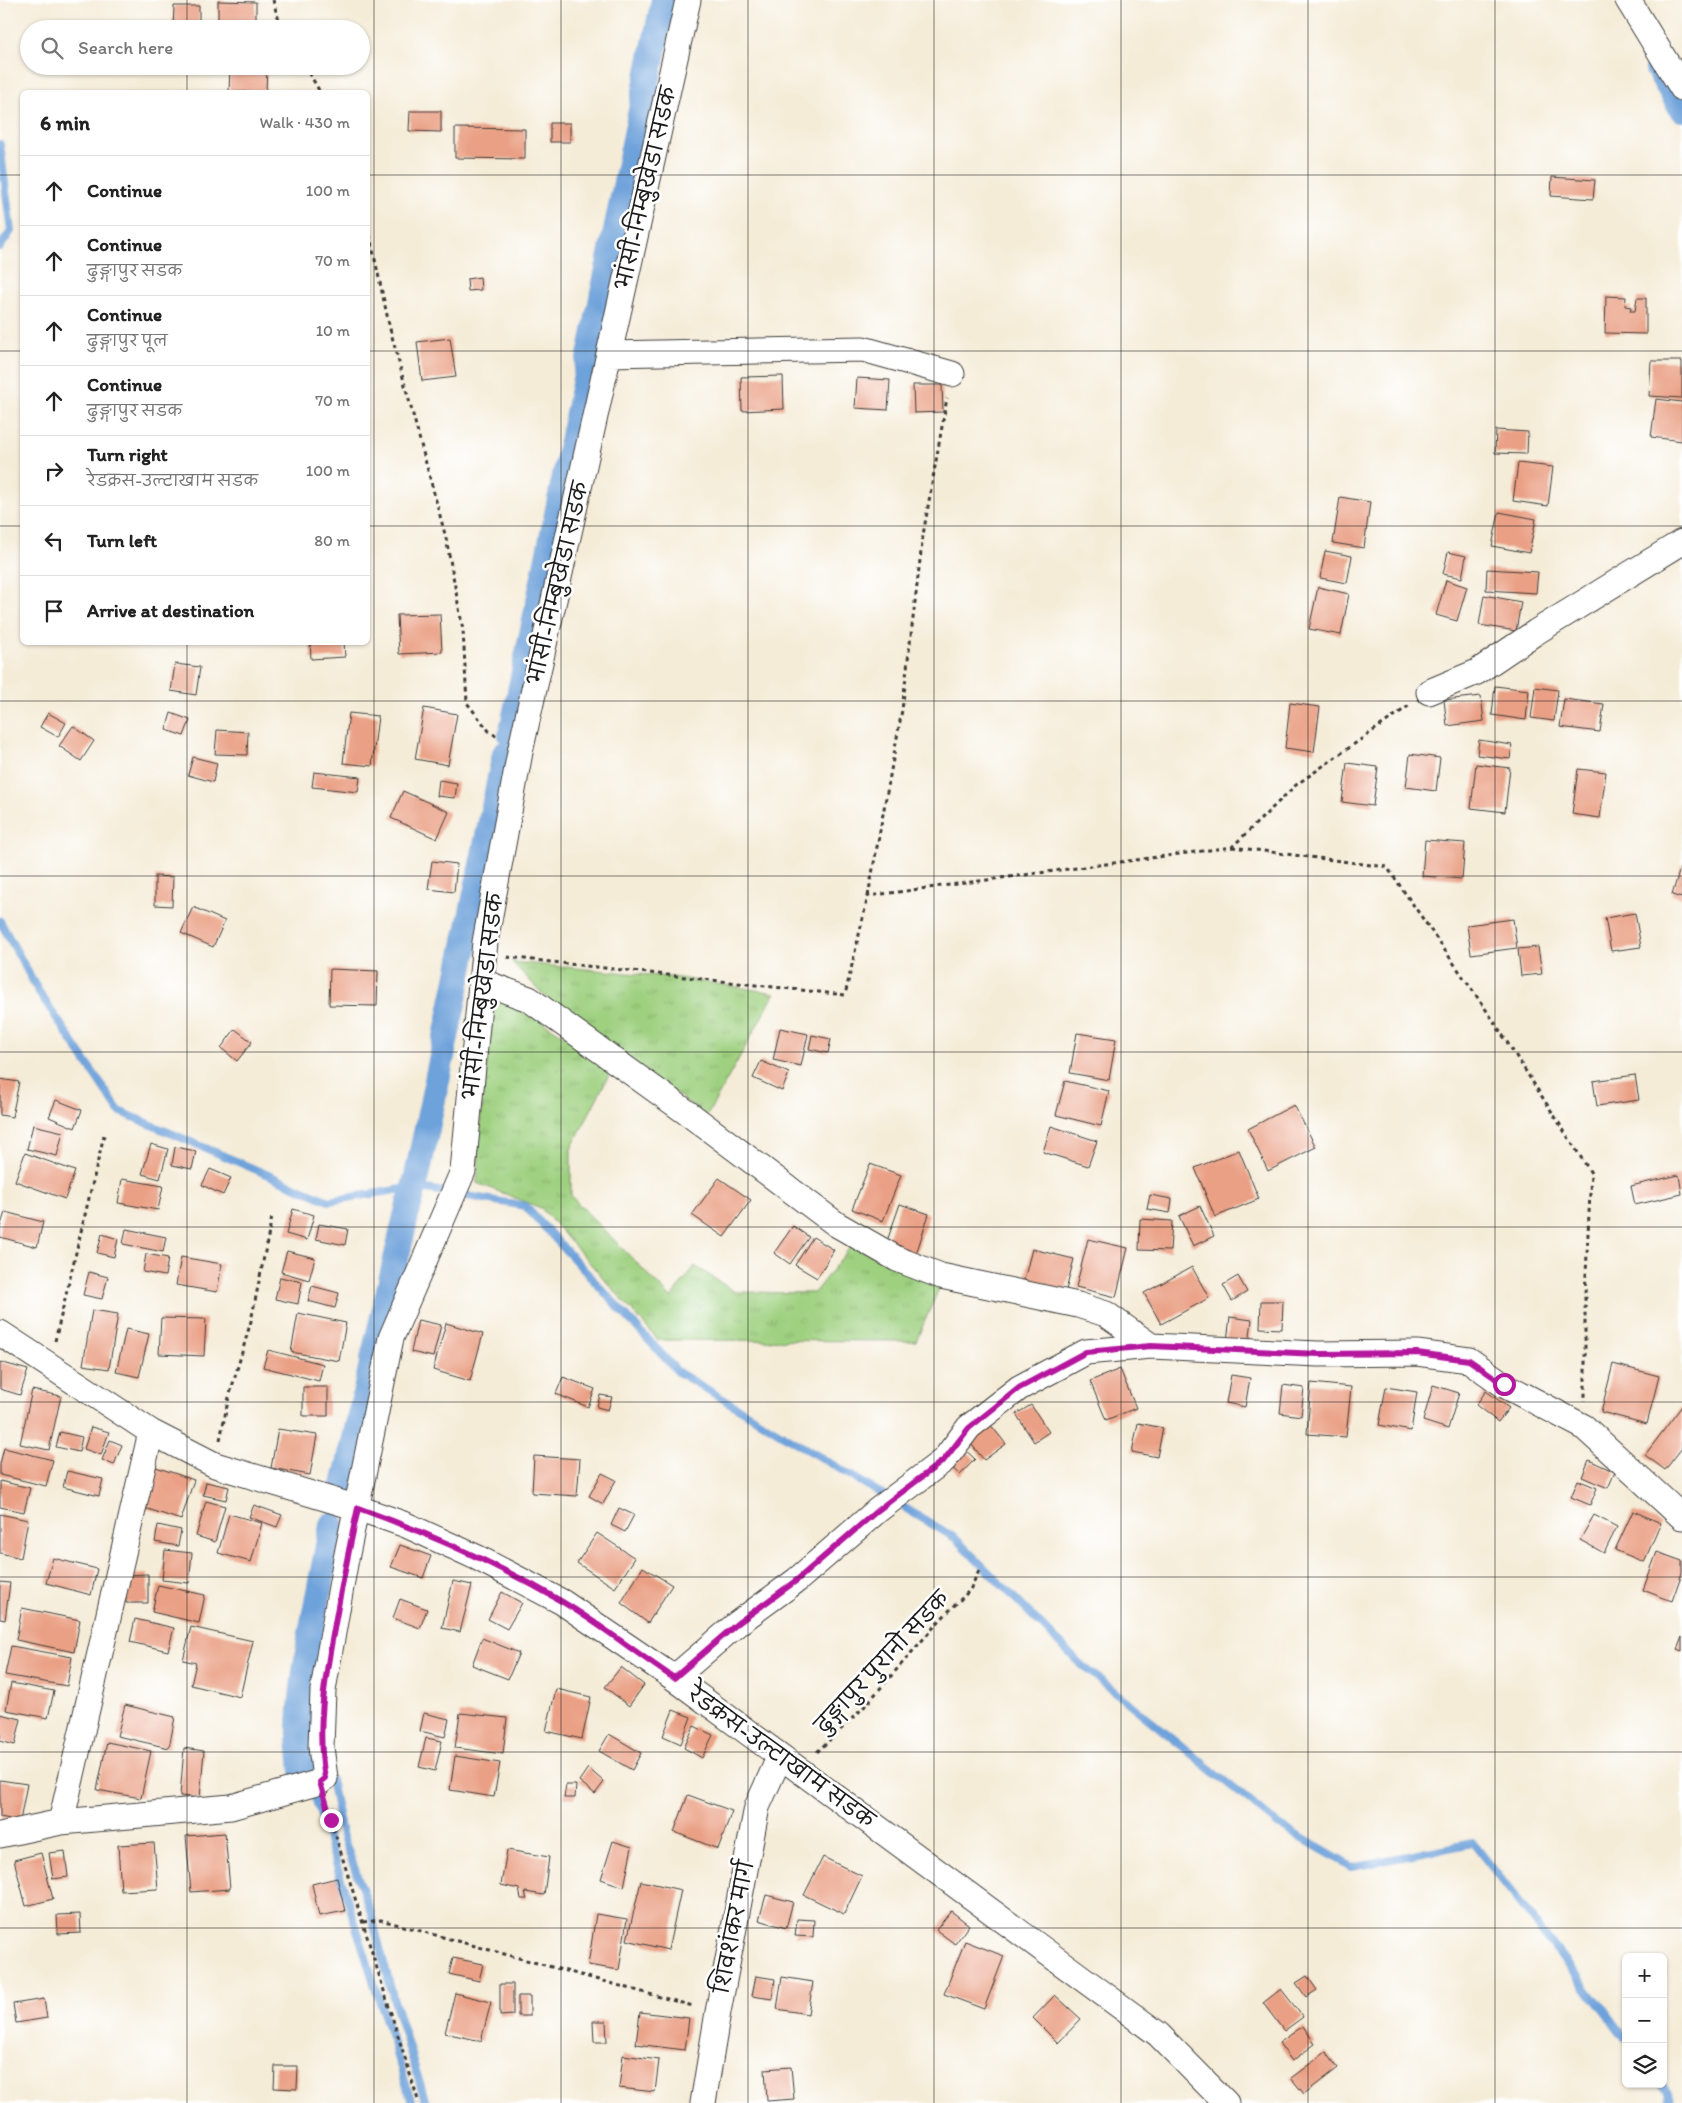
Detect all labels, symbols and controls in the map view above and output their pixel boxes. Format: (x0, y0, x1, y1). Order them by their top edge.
search box (20, 20, 370, 75)
icon: search (38, 34, 66, 62)
text: Search here (78, 36, 173, 59)
street label: भांसी-निम्बुखेडा सडक (605, 81, 684, 293)
text: 6 min (40, 110, 90, 135)
text: Walk · 430 m (260, 113, 350, 132)
icon: ahead (40, 177, 68, 205)
text: Continue (87, 179, 162, 202)
text: 100 m (306, 181, 350, 200)
text: Continue (87, 233, 162, 256)
icon: ahead (40, 247, 68, 275)
text: 70 m (315, 251, 350, 270)
text: ढुङ्गापुर सडक (87, 261, 182, 280)
text: Continue (87, 303, 162, 326)
icon: ahead (40, 317, 68, 345)
text: 10 m (316, 321, 350, 340)
text: ढुङ्गापुर पूल (87, 331, 168, 350)
text: Continue (87, 373, 162, 396)
icon: ahead (40, 387, 68, 415)
text: 70 m (315, 391, 350, 410)
text: ढुङ्गापुर सडक (87, 401, 182, 420)
text: Turn right (87, 443, 168, 466)
icon: right (40, 457, 68, 485)
text: 100 m (306, 461, 350, 480)
text: रेडक्रस-उल्टाखाम सडक (87, 471, 258, 490)
street label: भांसी-निम्बुखेडा सडक (517, 476, 596, 688)
icon: left (40, 527, 68, 555)
text: Turn left (87, 529, 157, 552)
text: 80 m (314, 531, 350, 550)
icon: arrive (40, 597, 68, 625)
text: Arrive at destination (87, 599, 254, 622)
street label: भांसी-निम्बुखेडा सडक (453, 889, 511, 1102)
route start (1493, 1373, 1516, 1396)
street label: ढुङ्गापुर पुरानो सडक (807, 1582, 958, 1741)
street label: रेडक्रस-उल्टाखाम सडक (681, 1675, 884, 1834)
route end (320, 1809, 343, 1832)
street label: शिवशंकर मार्ग (705, 1856, 759, 1997)
map controls (1622, 1953, 1667, 2088)
button: + (1622, 1953, 1667, 1998)
button: − (1622, 1998, 1667, 2043)
button: layers (1622, 2043, 1667, 2088)

